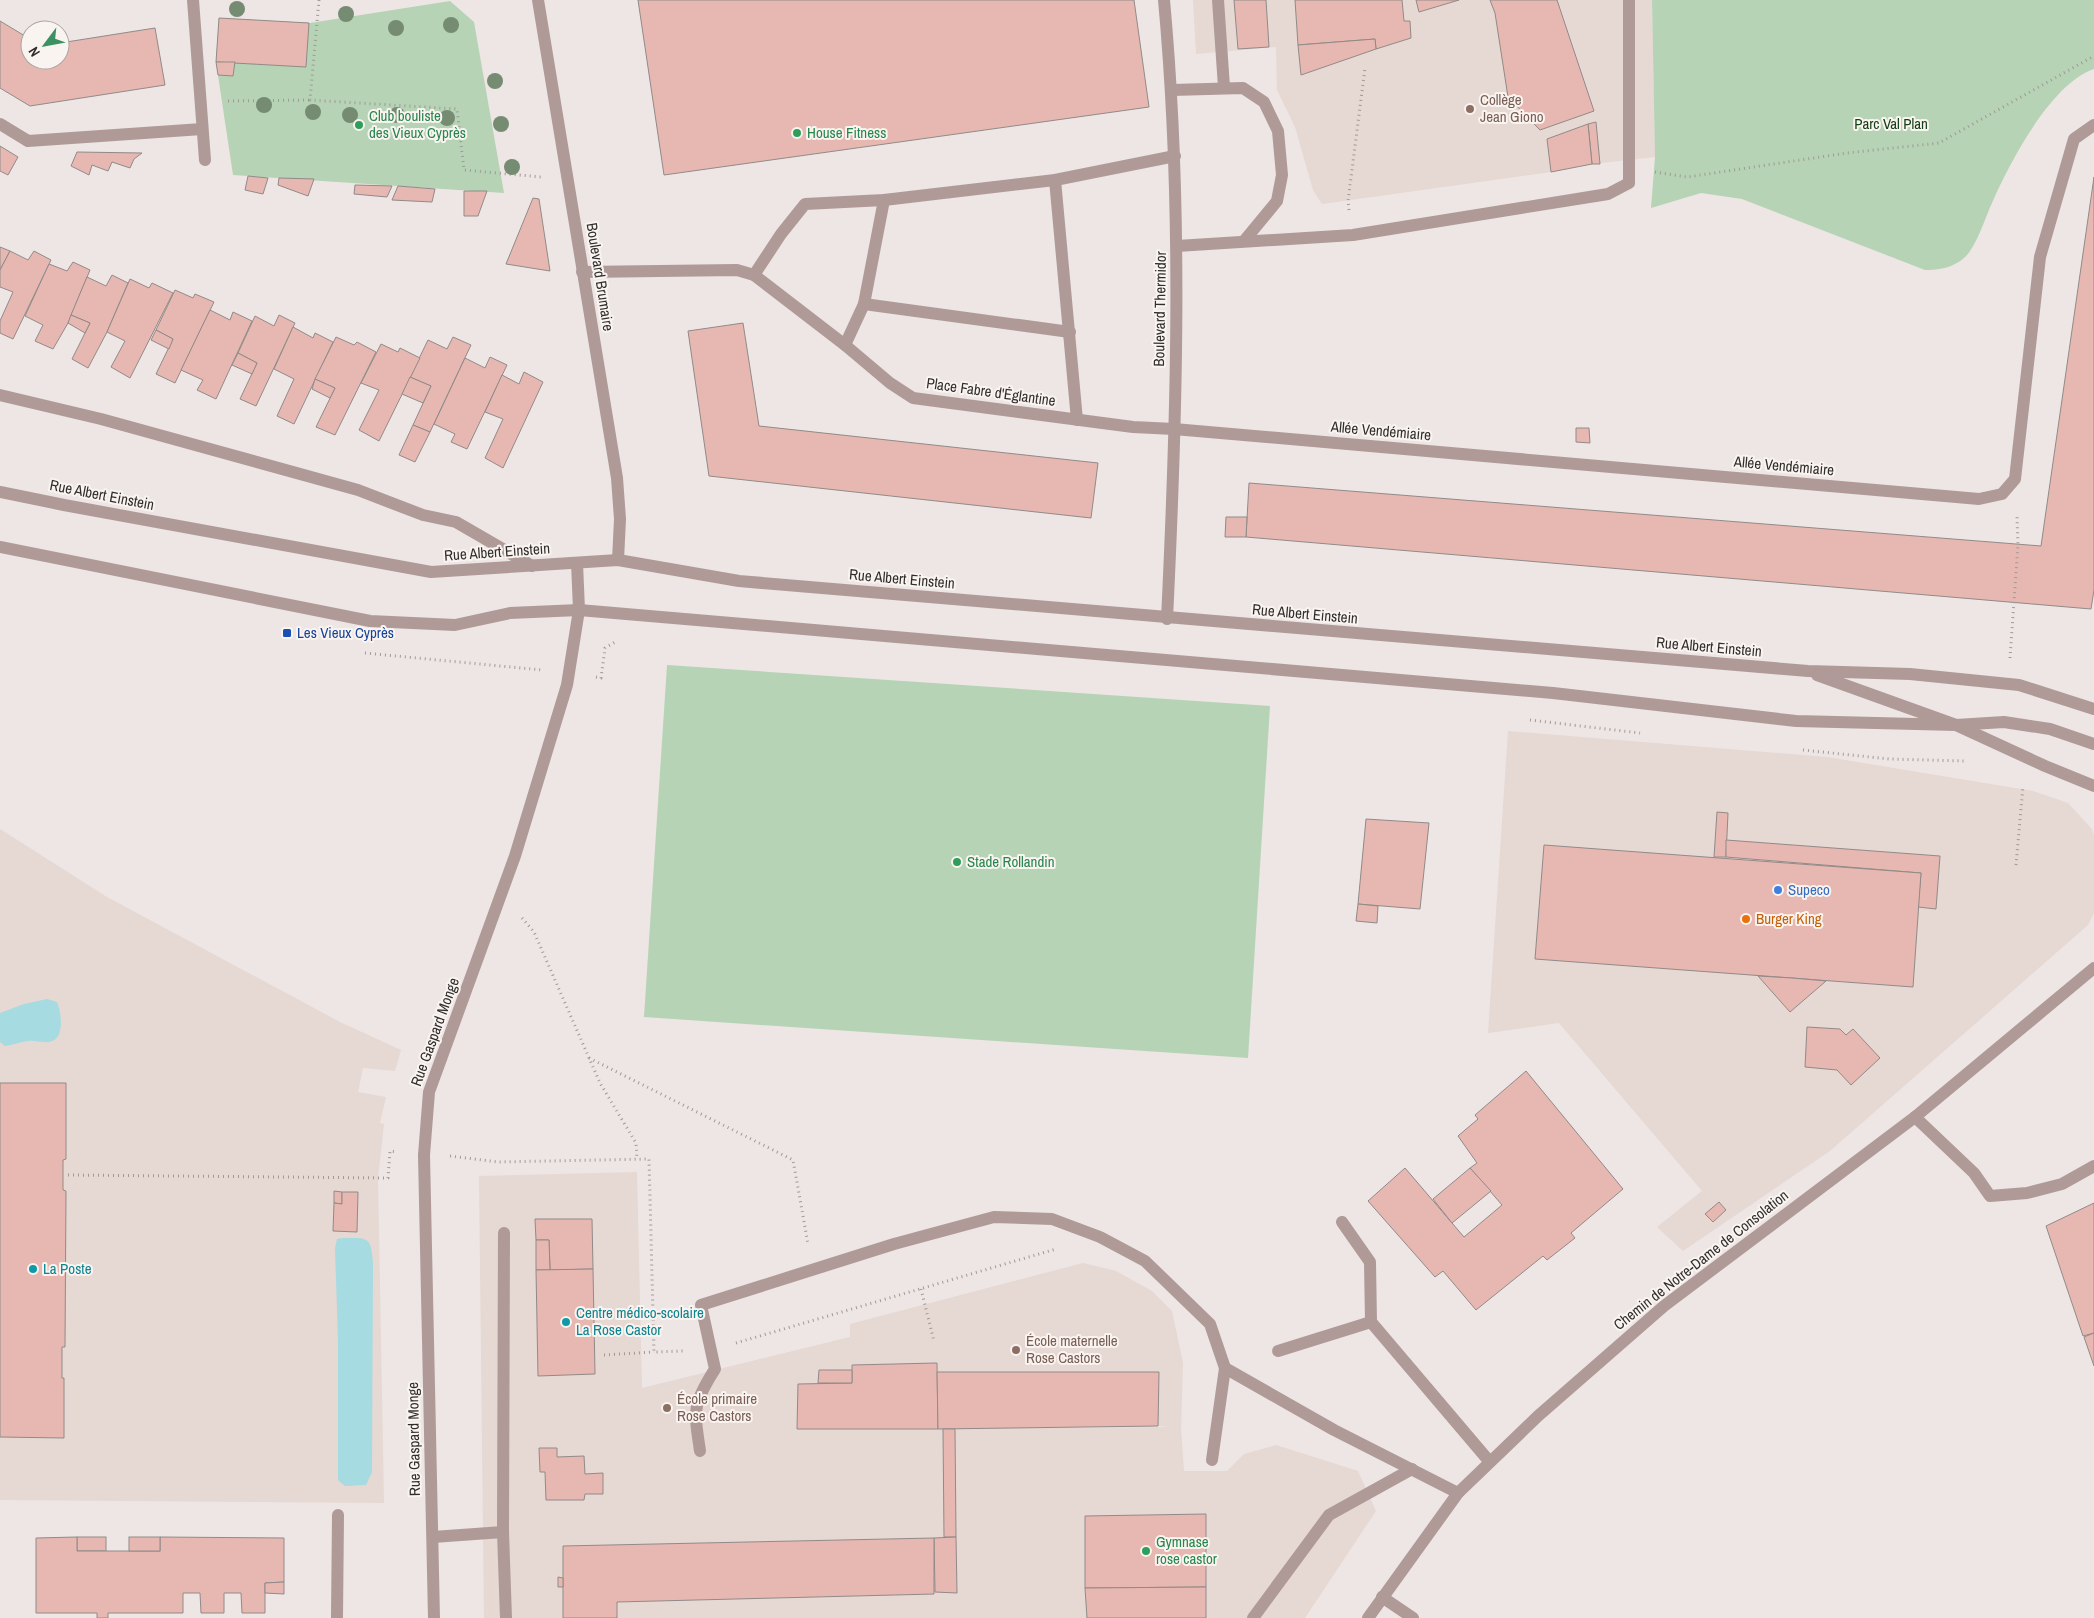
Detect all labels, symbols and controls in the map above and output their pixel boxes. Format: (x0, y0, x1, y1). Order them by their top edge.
north arrow (20, 20, 70, 70)
text: N (24, 44, 44, 60)
place label: Collège Jean Giono (1480, 89, 1544, 127)
marker: Collège Jean Giono (1464, 103, 1476, 115)
place label: Club bouliste des Vieux Cyprès (369, 105, 466, 143)
park label: Parc Val Plan (1854, 113, 1928, 134)
marker: Club bouliste des Vieux Cyprès (353, 119, 365, 131)
place label: House Fitness (807, 122, 886, 143)
marker: House Fitness (791, 127, 803, 139)
street label: Boulevard Brumaire (582, 221, 619, 333)
street label: Boulevard Thermidor (1148, 251, 1171, 367)
street label: Place Fabre d'Églantine (925, 372, 1057, 411)
street label: Allée Vendémiaire (1329, 416, 1432, 445)
street label: Allée Vendémiaire (1732, 451, 1835, 480)
street label: Rue Albert Einstein (48, 474, 156, 515)
street label: Rue Albert Einstein (443, 537, 551, 566)
street label: Rue Albert Einstein (848, 563, 956, 594)
street label: Rue Albert Einstein (1251, 598, 1359, 629)
place label: Les Vieux Cyprès (297, 622, 394, 643)
marker: Les Vieux Cyprès (281, 627, 293, 639)
street label: Rue Albert Einstein (1655, 631, 1763, 662)
place label: Stade Rollandin (967, 851, 1055, 872)
marker: Stade Rollandin (951, 856, 963, 868)
place label: Supeco (1788, 879, 1830, 900)
marker: Supeco (1772, 884, 1784, 896)
place label: Burger King (1756, 908, 1822, 929)
marker: Burger King (1740, 913, 1752, 925)
street label: Rue Gaspard Monge (405, 974, 464, 1089)
street label: Chemin de Notre-Dame de Consolation (1609, 1185, 1793, 1335)
place label: La Poste (43, 1258, 92, 1279)
marker: La Poste (27, 1263, 39, 1275)
place label: Centre médico-scolaire La Rose Castor (576, 1302, 704, 1340)
marker: Centre médico-scolaire La Rose Castor (560, 1316, 572, 1328)
place label: École maternelle Rose Castors (1026, 1330, 1118, 1368)
marker: École maternelle Rose Castors (1010, 1344, 1022, 1356)
street label: Rue Gaspard Monge (402, 1382, 425, 1496)
place label: École primaire Rose Castors (677, 1388, 757, 1426)
marker: École primaire Rose Castors (661, 1402, 673, 1414)
place label: Gymnase rose castor (1156, 1531, 1217, 1569)
marker: Gymnase rose castor (1140, 1545, 1152, 1557)

